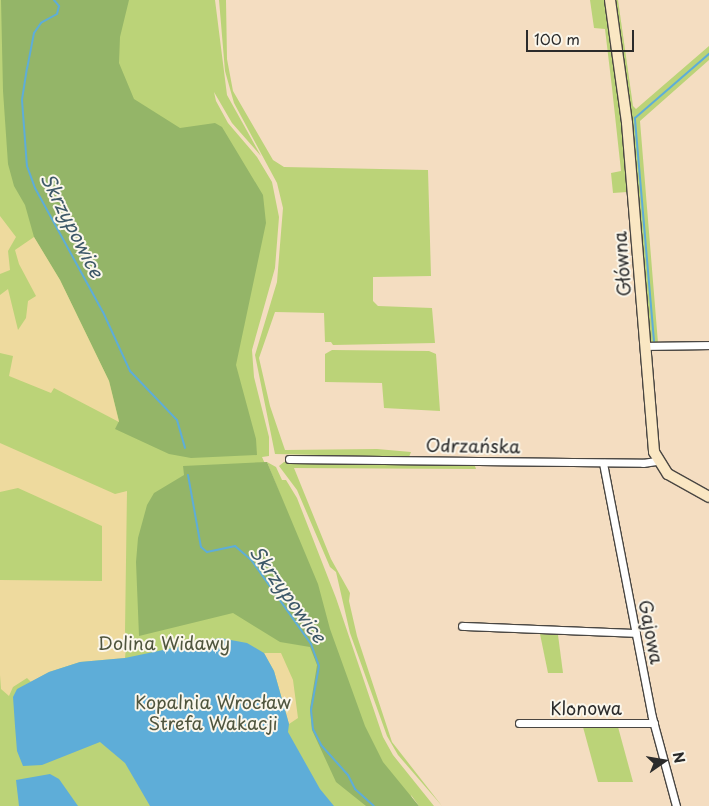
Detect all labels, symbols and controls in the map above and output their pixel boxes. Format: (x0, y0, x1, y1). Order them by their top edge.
scale bar (529, 20, 636, 52)
text: 100 m (534, 27, 580, 50)
water label: Skrzypowice (36, 169, 108, 281)
street label: Główna (609, 231, 635, 297)
street label: Odrzańska (425, 434, 521, 458)
water label: Skrzypowice (245, 541, 331, 647)
street label: Gajowa (634, 598, 668, 666)
park label: Dolina Widawy (98, 632, 230, 654)
park label: Kopalnia Wrocław Strefa Wakacji (135, 692, 291, 734)
street label: Klonowa (550, 697, 622, 719)
north arrow (639, 736, 689, 786)
text: N (668, 750, 691, 765)

